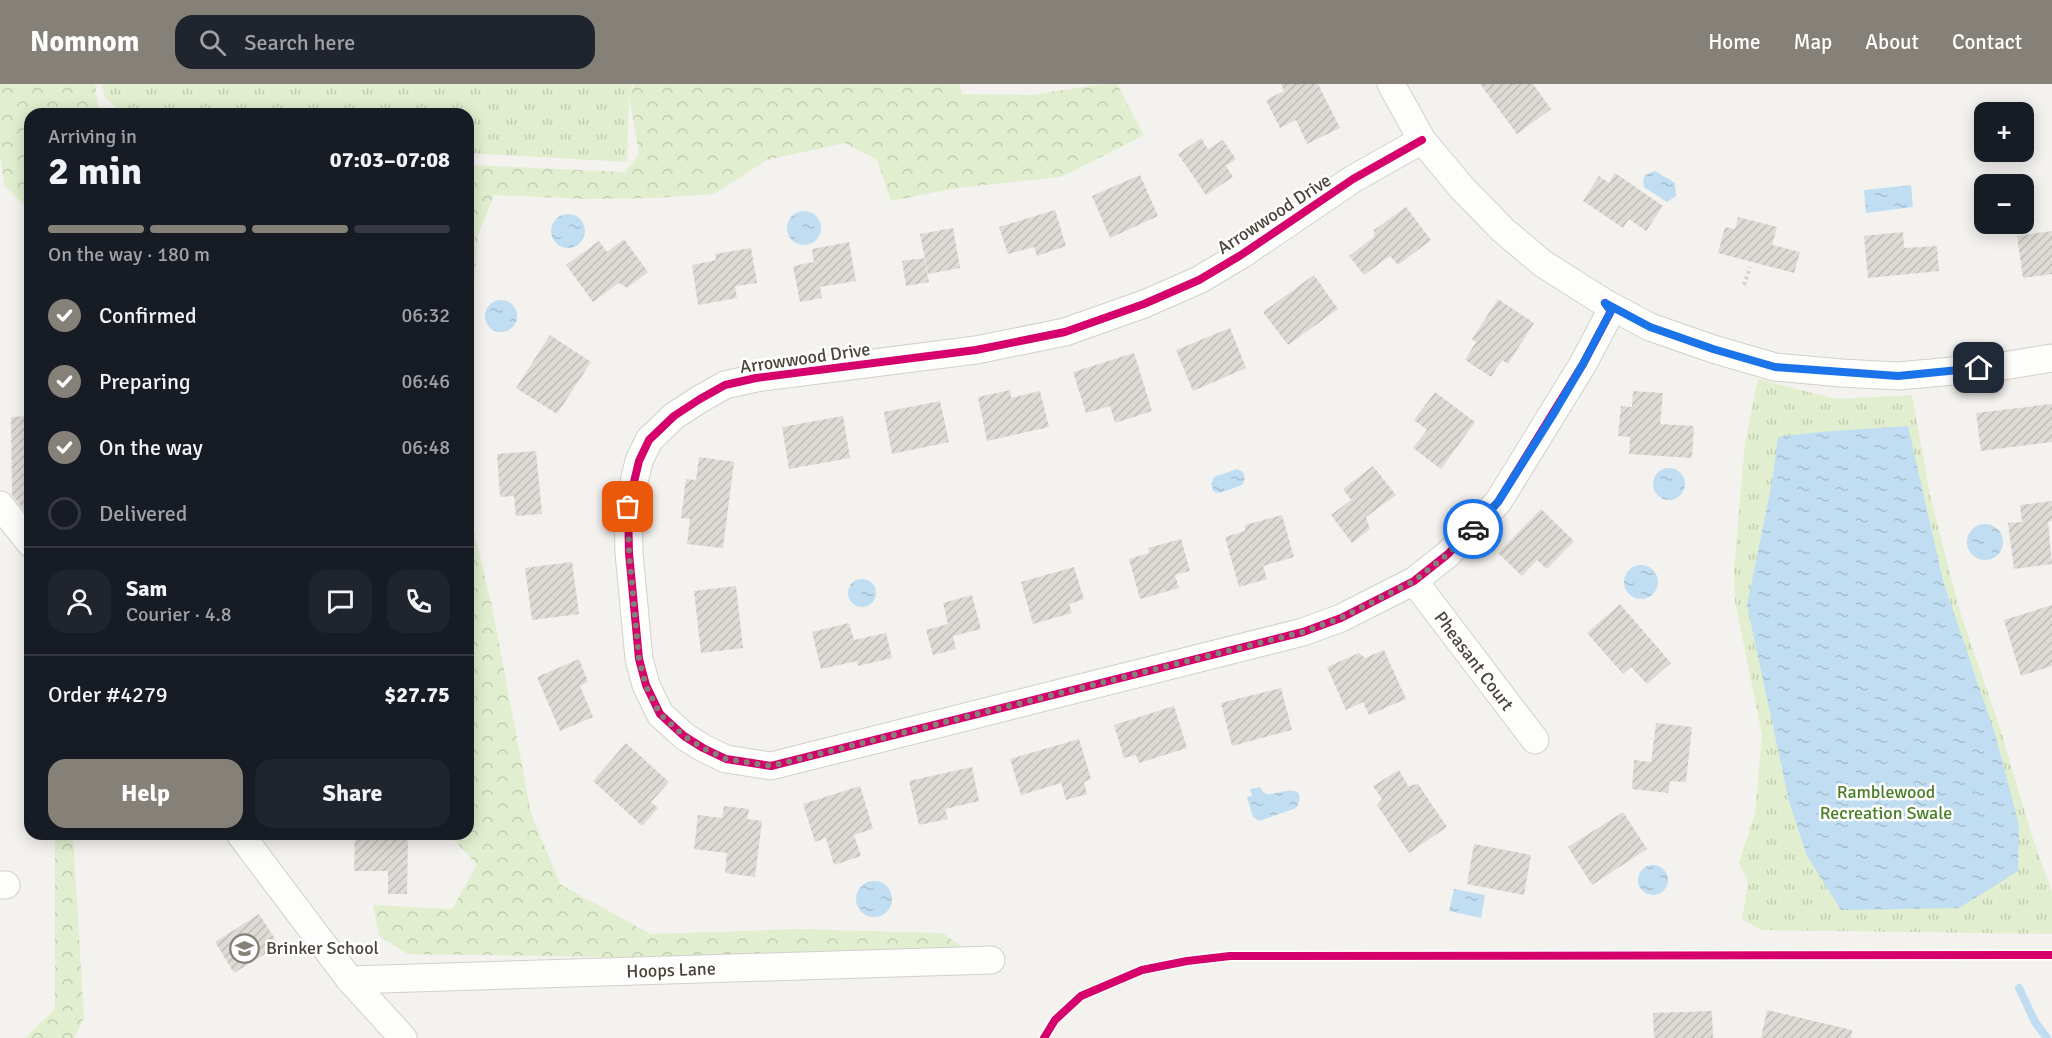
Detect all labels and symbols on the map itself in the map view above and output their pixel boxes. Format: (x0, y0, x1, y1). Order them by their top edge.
street label: Arrowwood Drive (1213, 169, 1335, 259)
street label: Arrowwood Drive (738, 338, 872, 378)
pin (1953, 342, 2004, 393)
pin (602, 481, 653, 532)
courier (1443, 499, 1503, 559)
street label: Pheasant Court (1430, 607, 1518, 715)
park label: Ramblewood Recreation Swale (1820, 781, 1952, 824)
school or university icon: Brinker School (229, 932, 261, 964)
place label: Brinker School (266, 937, 379, 959)
street label: Hoops Lane (626, 957, 716, 983)

